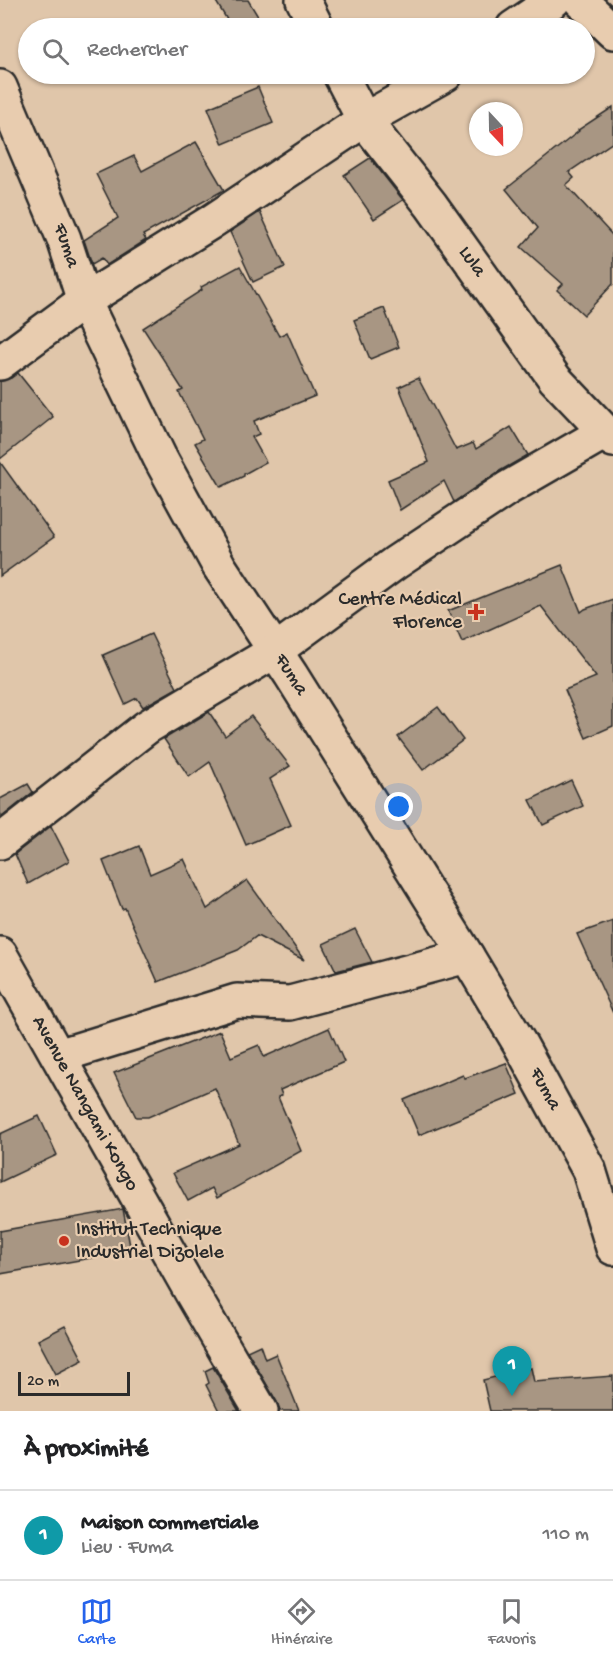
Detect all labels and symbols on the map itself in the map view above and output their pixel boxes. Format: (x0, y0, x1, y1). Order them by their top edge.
north arrow (469, 102, 523, 156)
street label: Fuma (47, 219, 84, 272)
street label: Lula (453, 242, 491, 282)
place label: Centre Médical Florence (338, 589, 463, 635)
marker: Centre Médical Florence (467, 603, 485, 621)
street label: Fuma (268, 649, 313, 701)
your location (384, 792, 413, 821)
street label: Avenue Nangami Kongo (26, 1012, 143, 1195)
street label: Fuma (523, 1063, 566, 1115)
place label: Institut Technique Industriel Dizolele (76, 1219, 225, 1265)
marker: Institut Technique Industriel Dizolele (57, 1234, 71, 1248)
pin: 1 (492, 1346, 532, 1396)
scale bar (18, 1369, 130, 1396)

